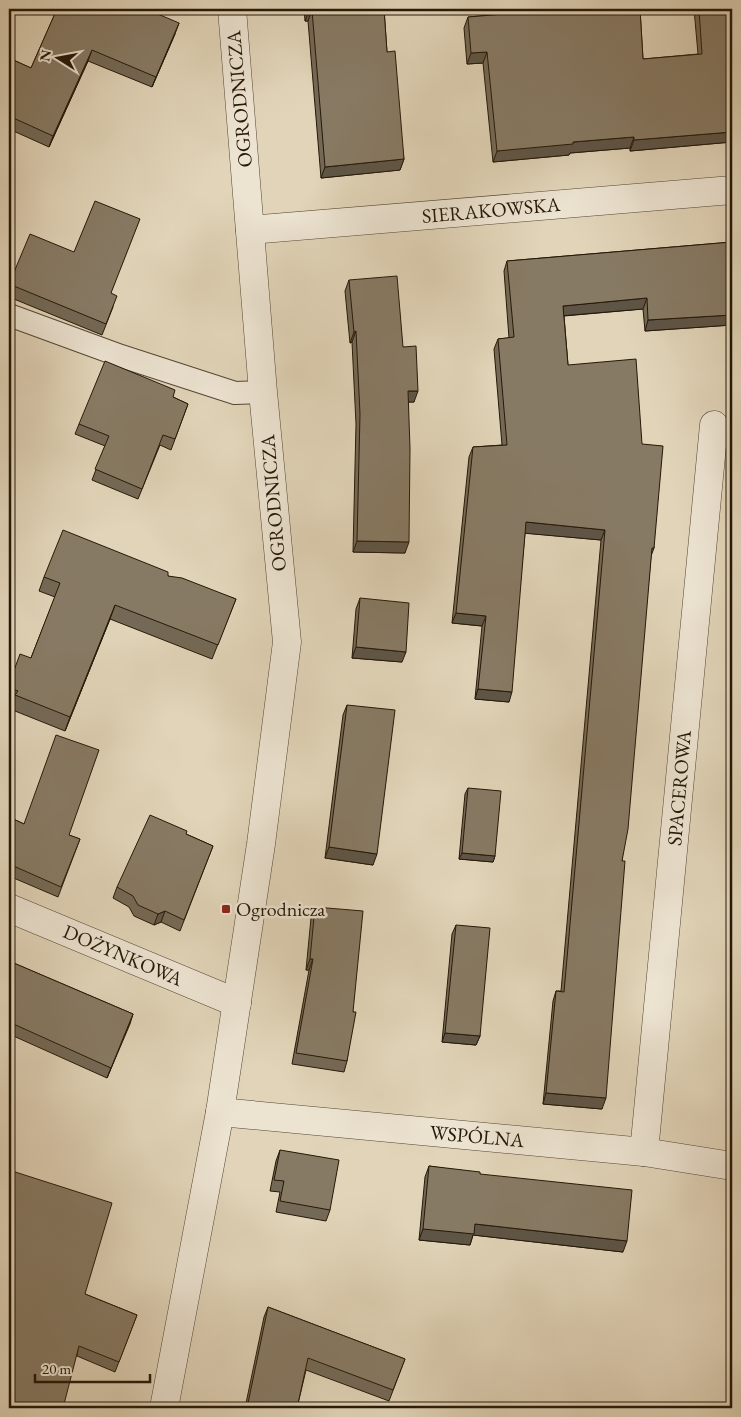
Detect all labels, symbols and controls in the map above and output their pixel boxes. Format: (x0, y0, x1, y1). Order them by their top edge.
street label: OGRODNICZA (220, 29, 258, 168)
north arrow (32, 32, 82, 82)
text: N (35, 48, 55, 63)
street label: SIERAKOWSKA (421, 191, 561, 229)
street label: OGRODNICZA (254, 433, 292, 572)
street label: SPACEROWA (661, 729, 697, 847)
place label: Ogrodnicza (236, 896, 325, 922)
marker: Ogrodnicza (220, 903, 232, 915)
street label: DOŻYNKOWA (59, 918, 187, 992)
street label: WSPÓLNA (429, 1119, 525, 1153)
scale bar (35, 1352, 150, 1384)
text: 20 m (42, 1359, 71, 1378)

